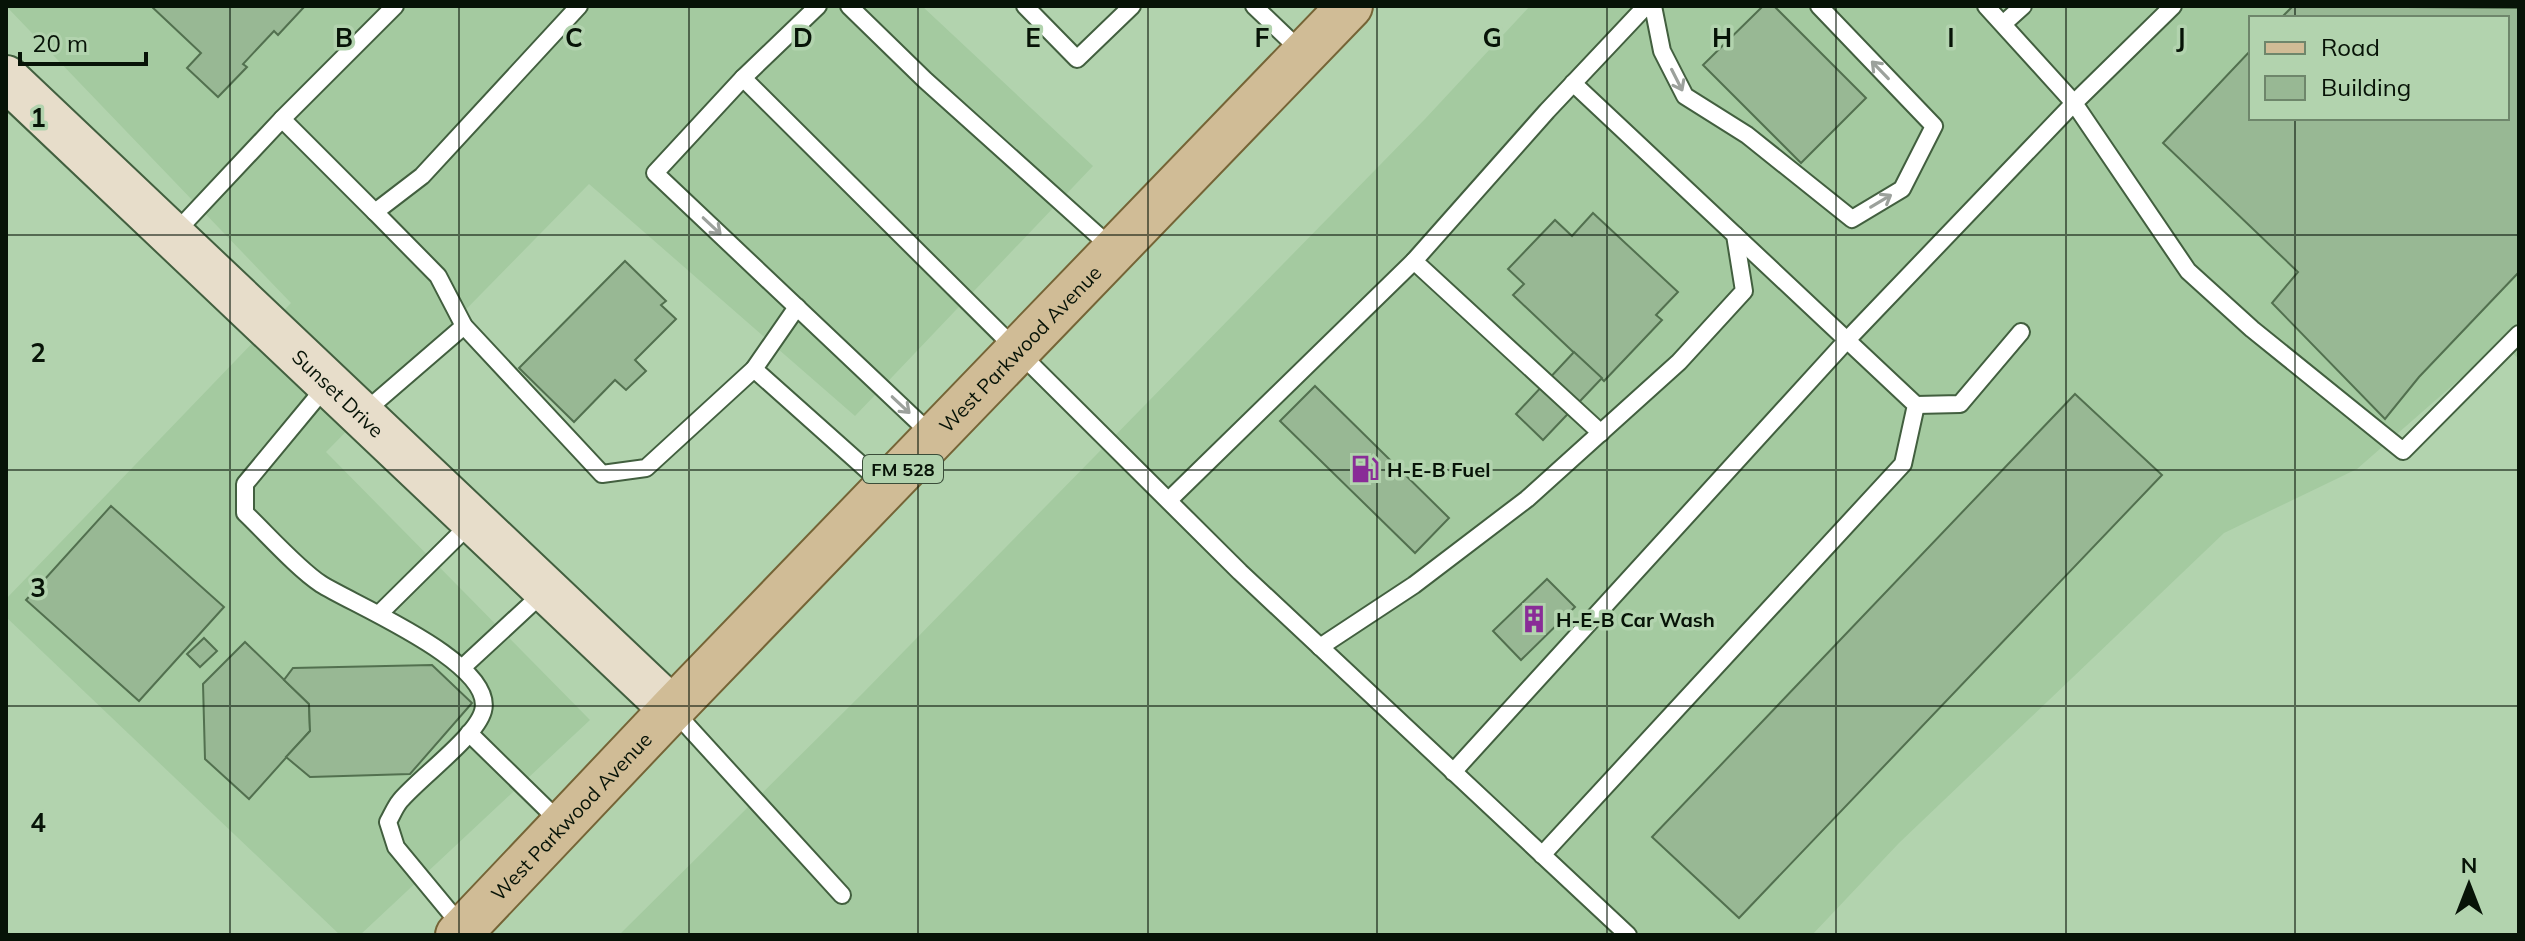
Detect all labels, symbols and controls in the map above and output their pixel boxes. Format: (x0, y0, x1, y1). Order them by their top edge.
scale bar (20, 16, 146, 66)
legend (2249, 16, 2509, 120)
text: B (335, 21, 353, 54)
text: C (565, 21, 583, 54)
text: D (793, 21, 813, 54)
text: E (1025, 21, 1041, 54)
text: F (1255, 21, 1270, 54)
text: G (1482, 21, 1502, 54)
text: H (1712, 21, 1732, 54)
text: I (1947, 21, 1955, 54)
text: J (2176, 21, 2186, 54)
text: 20 m (32, 28, 88, 58)
text: Road (2321, 32, 2380, 62)
one-way arrow (1871, 61, 1890, 80)
one-way arrow (1669, 67, 1685, 91)
text: Building (2321, 72, 2411, 102)
text: 1 (30, 101, 46, 134)
one-way arrow (1869, 193, 1892, 209)
one-way arrow (702, 217, 722, 236)
street label: West Parkwood Avenue (933, 260, 1106, 437)
text: 2 (30, 336, 46, 369)
street label: Sunset Drive (287, 344, 390, 442)
one-way arrow (891, 396, 911, 415)
fuel station icon: H-E-B Fuel (1350, 454, 1380, 484)
road number: FM 528 (863, 455, 943, 483)
place label: H-E-B Fuel (1387, 457, 1490, 482)
text: 3 (30, 571, 46, 604)
building icon: H-E-B Car Wash (1519, 604, 1549, 634)
place label: H-E-B Car Wash (1556, 607, 1715, 632)
street label: West Parkwood Avenue (485, 726, 656, 905)
text: 4 (30, 806, 46, 839)
north arrow (2429, 845, 2509, 925)
text: N (2461, 851, 2477, 879)

